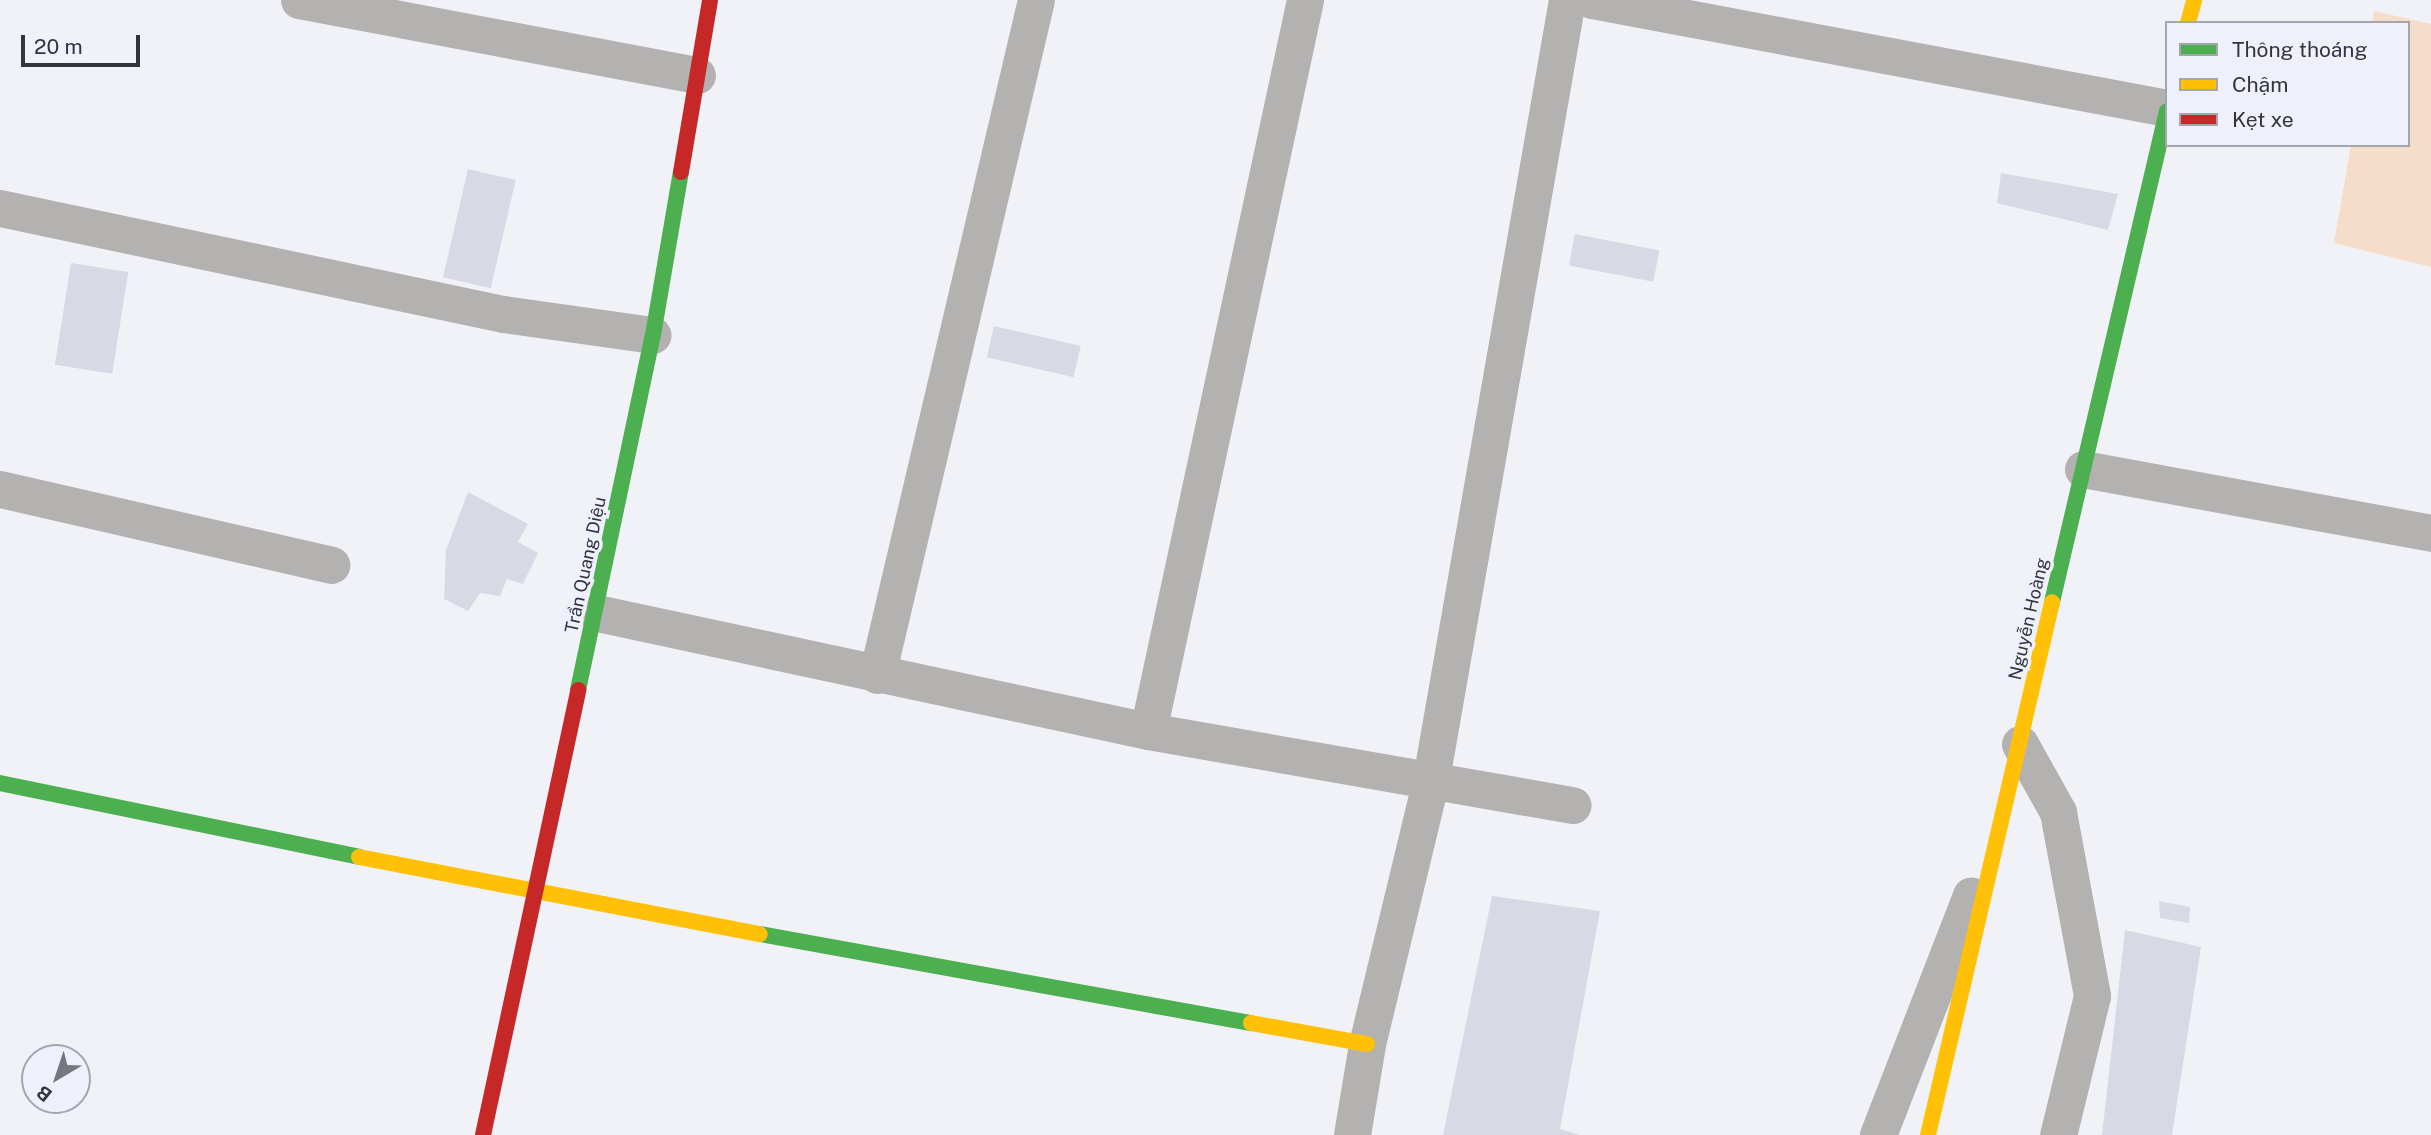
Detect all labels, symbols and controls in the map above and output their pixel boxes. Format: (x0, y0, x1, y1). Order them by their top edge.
scale bar (24, 21, 144, 65)
legend (2165, 21, 2410, 147)
text: 20 m (34, 34, 83, 59)
text: Thông thoáng (2232, 37, 2368, 62)
text: Chậm (2232, 72, 2288, 97)
text: Kẹt xe (2232, 107, 2294, 132)
street label: Trần Quang Diệu (561, 495, 611, 635)
street label: Nguyễn Hoàng (2004, 556, 2054, 682)
north arrow (21, 1044, 91, 1114)
text: B (32, 1081, 56, 1106)

